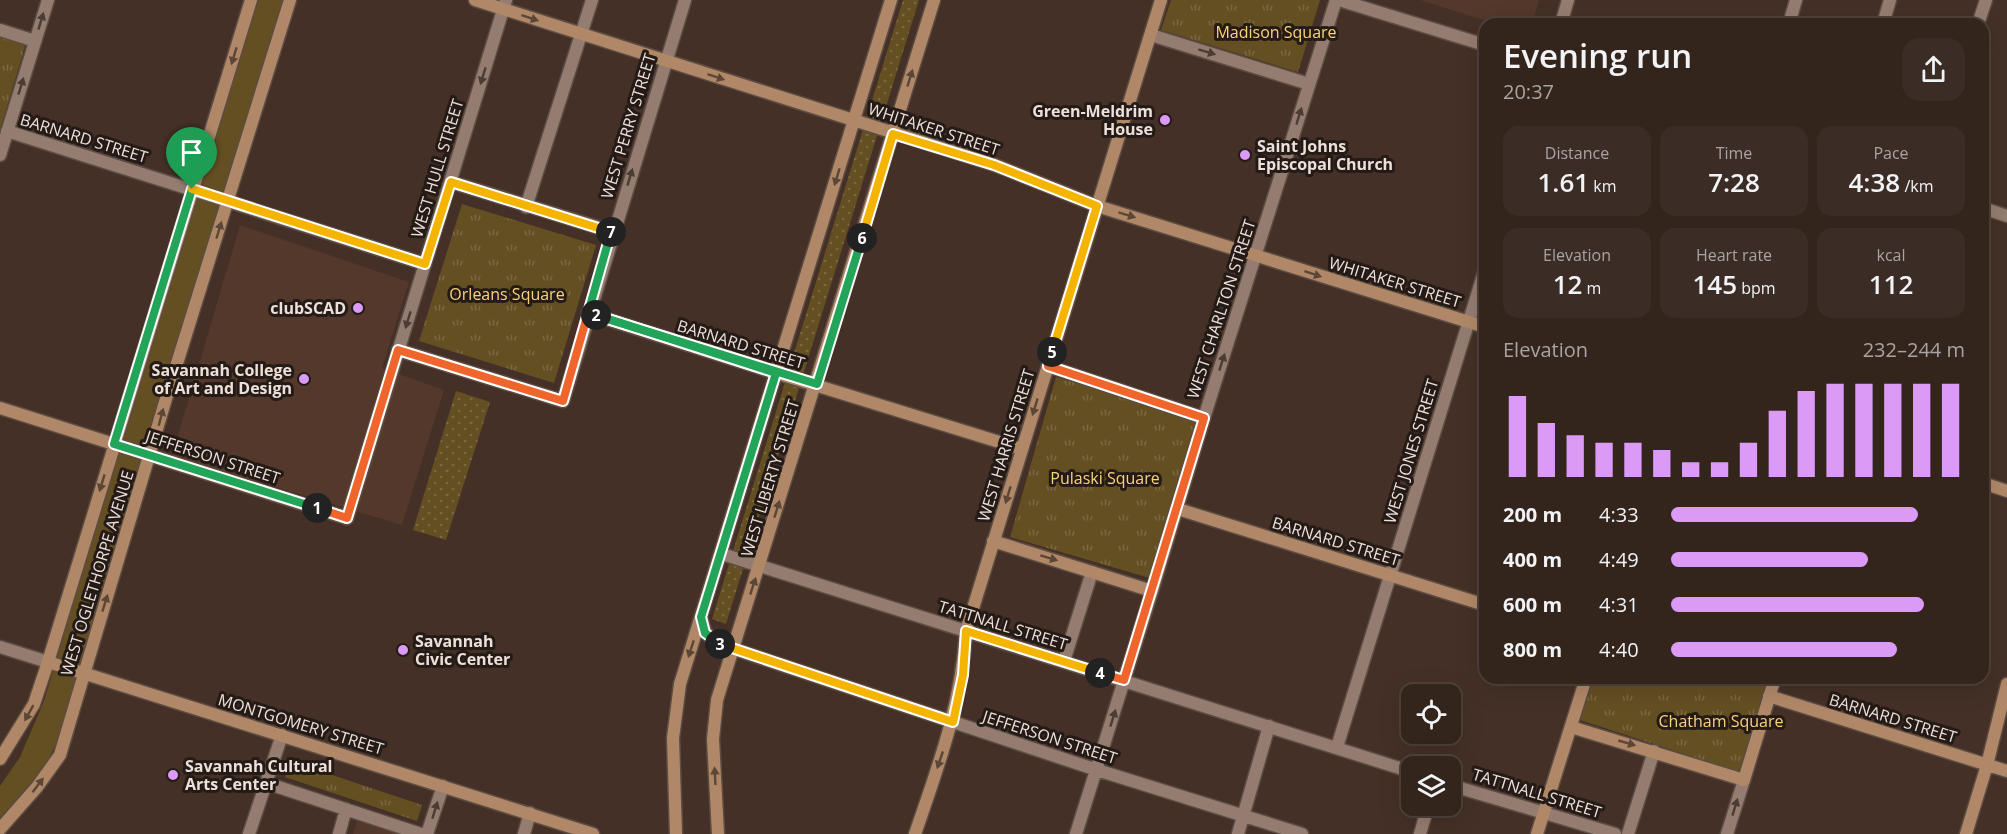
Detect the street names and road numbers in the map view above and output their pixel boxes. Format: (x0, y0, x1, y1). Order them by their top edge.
street label: WEST PERRY STREET (595, 50, 661, 201)
street label: WEST HULL STREET (405, 96, 469, 240)
street label: WHITAKER STREET (866, 97, 1003, 161)
street label: BARNARD STREET (18, 108, 151, 168)
street label: WEST CHARLTON STREET (1182, 216, 1260, 401)
street label: WHITAKER STREET (1326, 251, 1464, 313)
street label: BARNARD STREET (675, 314, 808, 374)
street label: WEST HARRIS STREET (972, 366, 1040, 524)
street label: WEST JONES STREET (1379, 376, 1444, 526)
street label: WEST LIBERTY STREET (736, 397, 804, 559)
street label: JEFFERSON STREET (141, 424, 283, 489)
street label: WEST OGLETHORPE AVENUE (55, 468, 139, 678)
street label: BARNARD STREET (1270, 511, 1403, 571)
street label: TATTNALL STREET (936, 595, 1070, 655)
street label: MONTGOMERY STREET (215, 688, 387, 760)
street label: BARNARD STREET (1827, 688, 1960, 748)
street label: JEFFERSON STREET (978, 704, 1120, 769)
street label: TATTNALL STREET (1470, 763, 1604, 823)

